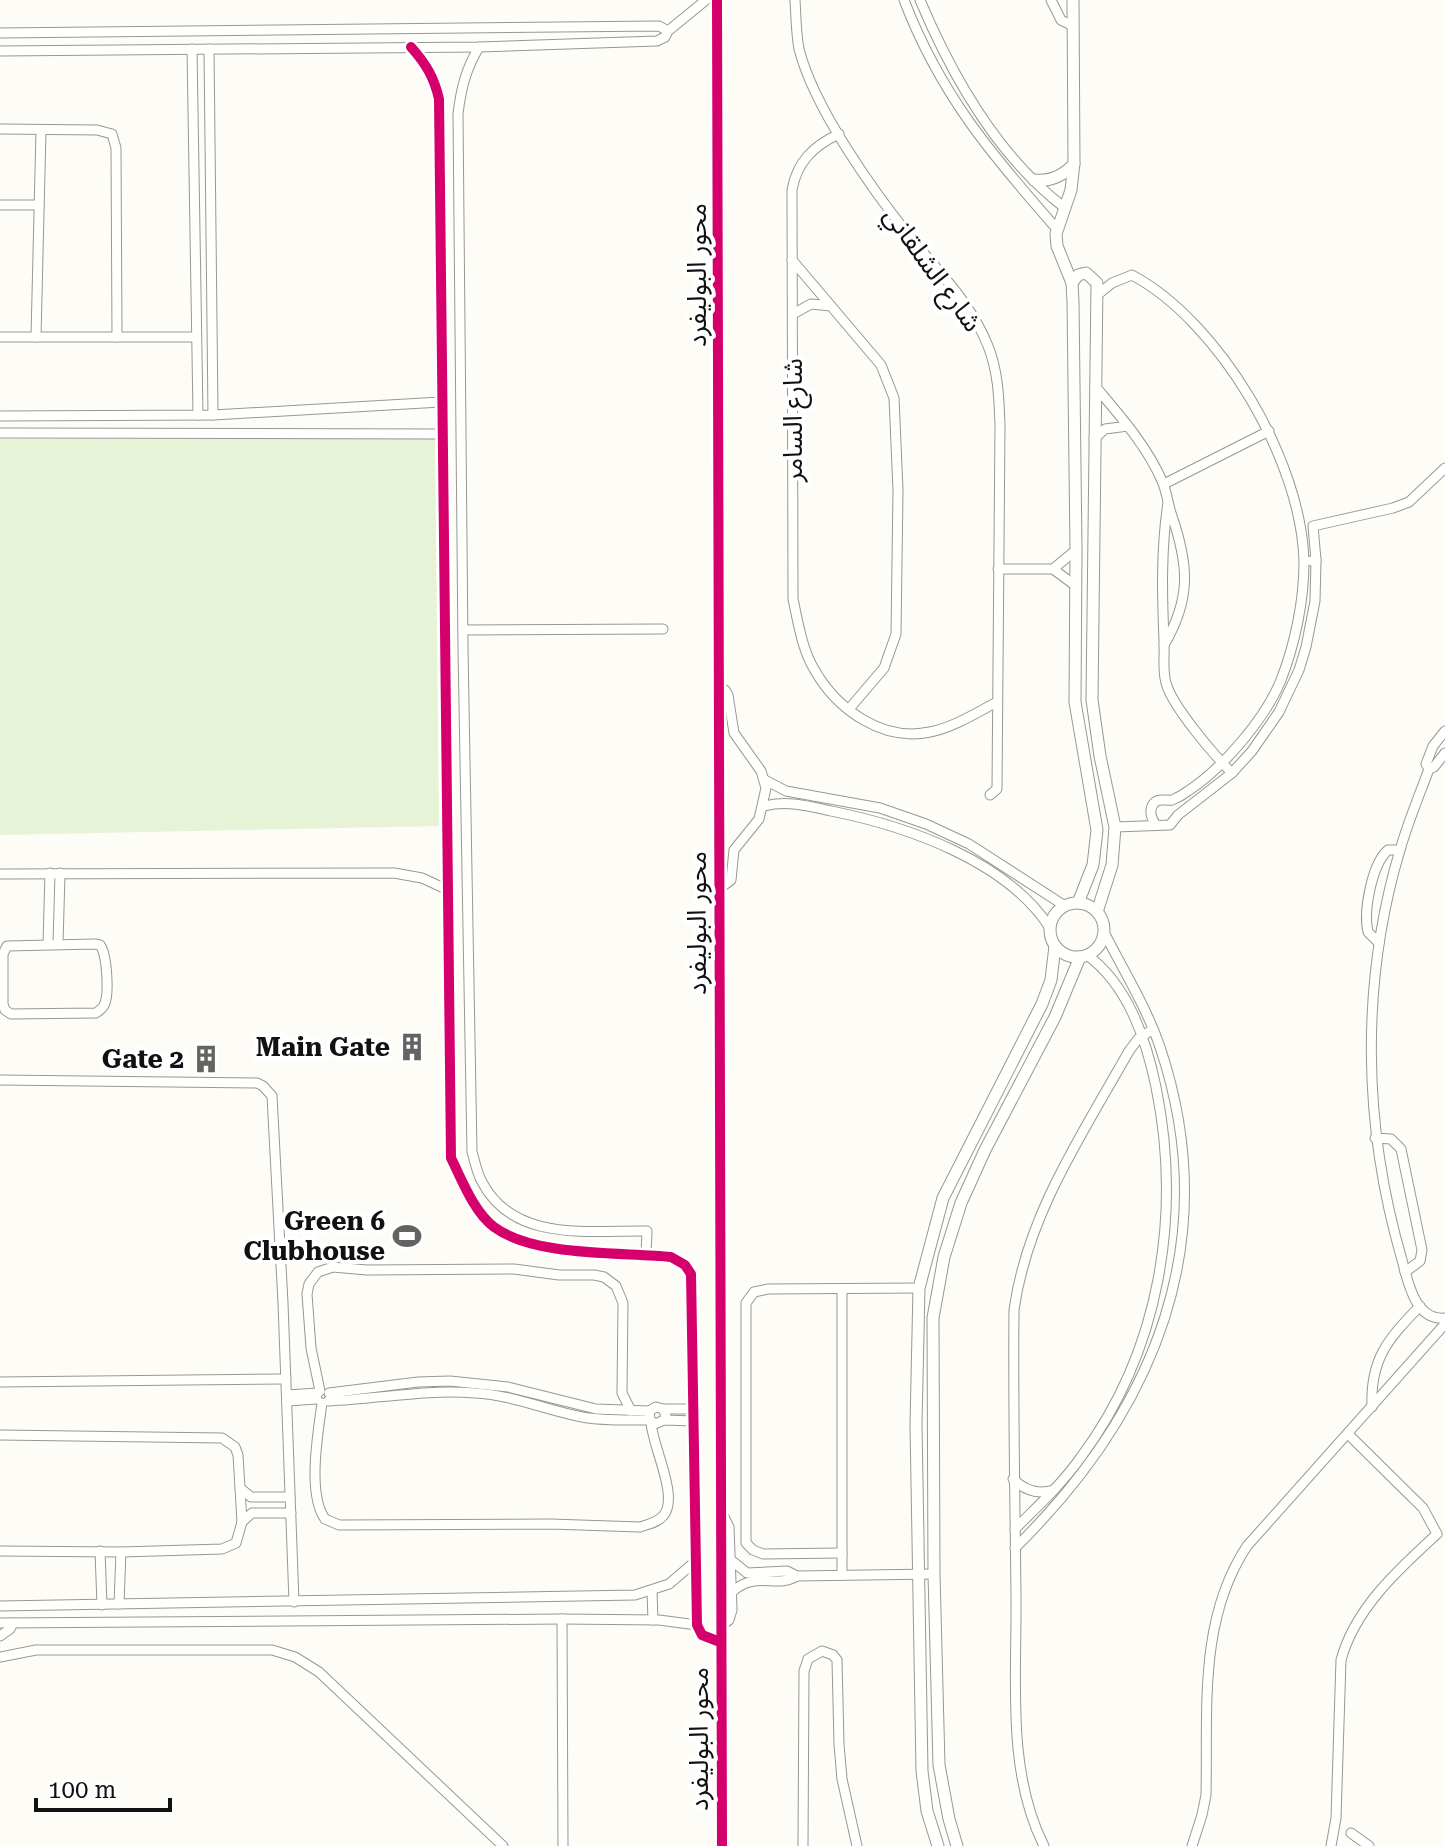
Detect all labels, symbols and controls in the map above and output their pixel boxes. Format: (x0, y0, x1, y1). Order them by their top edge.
street label: شارع الشلقاني (874, 201, 988, 340)
street label: محور البوليفرد (682, 203, 712, 347)
street label: شارع السامر (778, 358, 812, 483)
street label: محور البوليفرد (682, 851, 712, 995)
place label: Main Gate (256, 1032, 390, 1062)
building icon: Main Gate (397, 1032, 427, 1062)
place label: Gate 2 (102, 1044, 184, 1074)
building icon: Gate 2 (191, 1044, 221, 1074)
place label: Green 6 Clubhouse (243, 1206, 385, 1266)
sports icon: Green 6 Clubhouse (392, 1221, 422, 1251)
street label: محور البوليفرد (684, 1667, 714, 1811)
scale bar (36, 1762, 170, 1812)
text: 100 m (48, 1776, 116, 1804)

